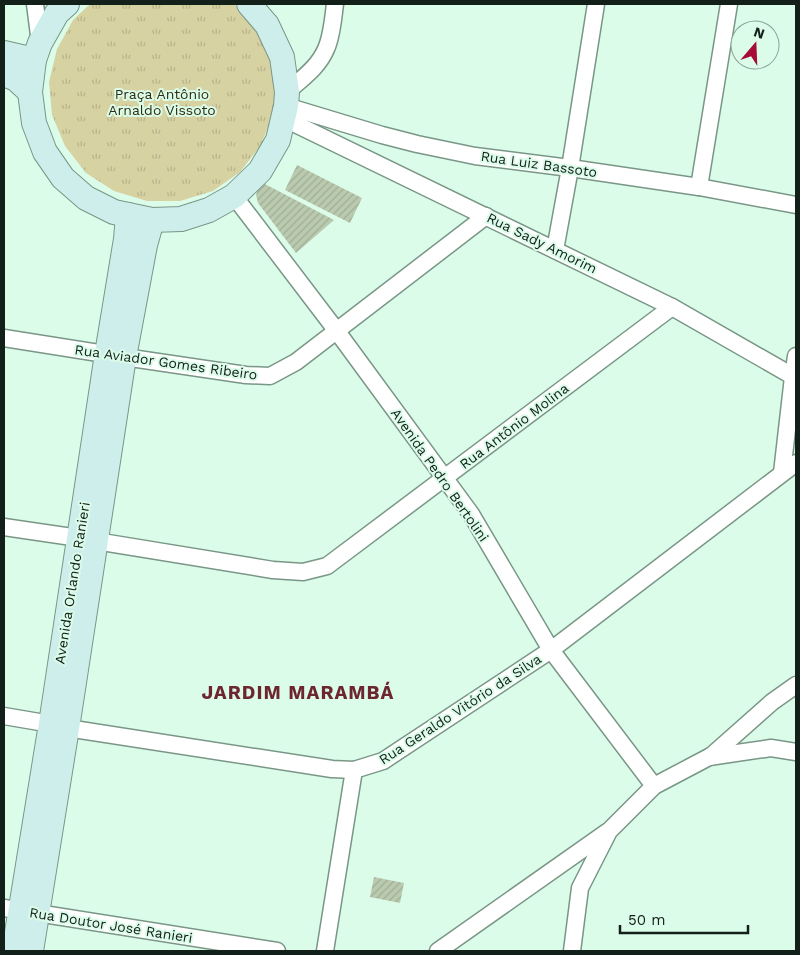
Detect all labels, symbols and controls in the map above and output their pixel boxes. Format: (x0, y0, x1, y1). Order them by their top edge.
north arrow (730, 20, 780, 70)
text: N (752, 23, 767, 42)
park label: Praça Antônio Arnaldo Vissoto (108, 86, 216, 118)
street label: Rua Luiz Bassoto (480, 148, 598, 180)
street label: Rua Sady Amorim (484, 209, 600, 277)
street label: Rua Aviador Gomes Ribeiro (74, 341, 258, 383)
street label: Rua Antônio Molina (456, 380, 572, 472)
street label: Avenida Pedro Bertolini (388, 405, 492, 545)
street label: Avenida Orlando Ranieri (51, 501, 93, 665)
street label: Rua Geraldo Vitório da Silva (376, 650, 544, 767)
district label: JARDIM MARAMBÁ (202, 681, 394, 704)
scale bar (620, 902, 748, 934)
street label: Rua Doutor José Ranieri (28, 904, 194, 946)
text: 50 m (628, 911, 665, 929)

